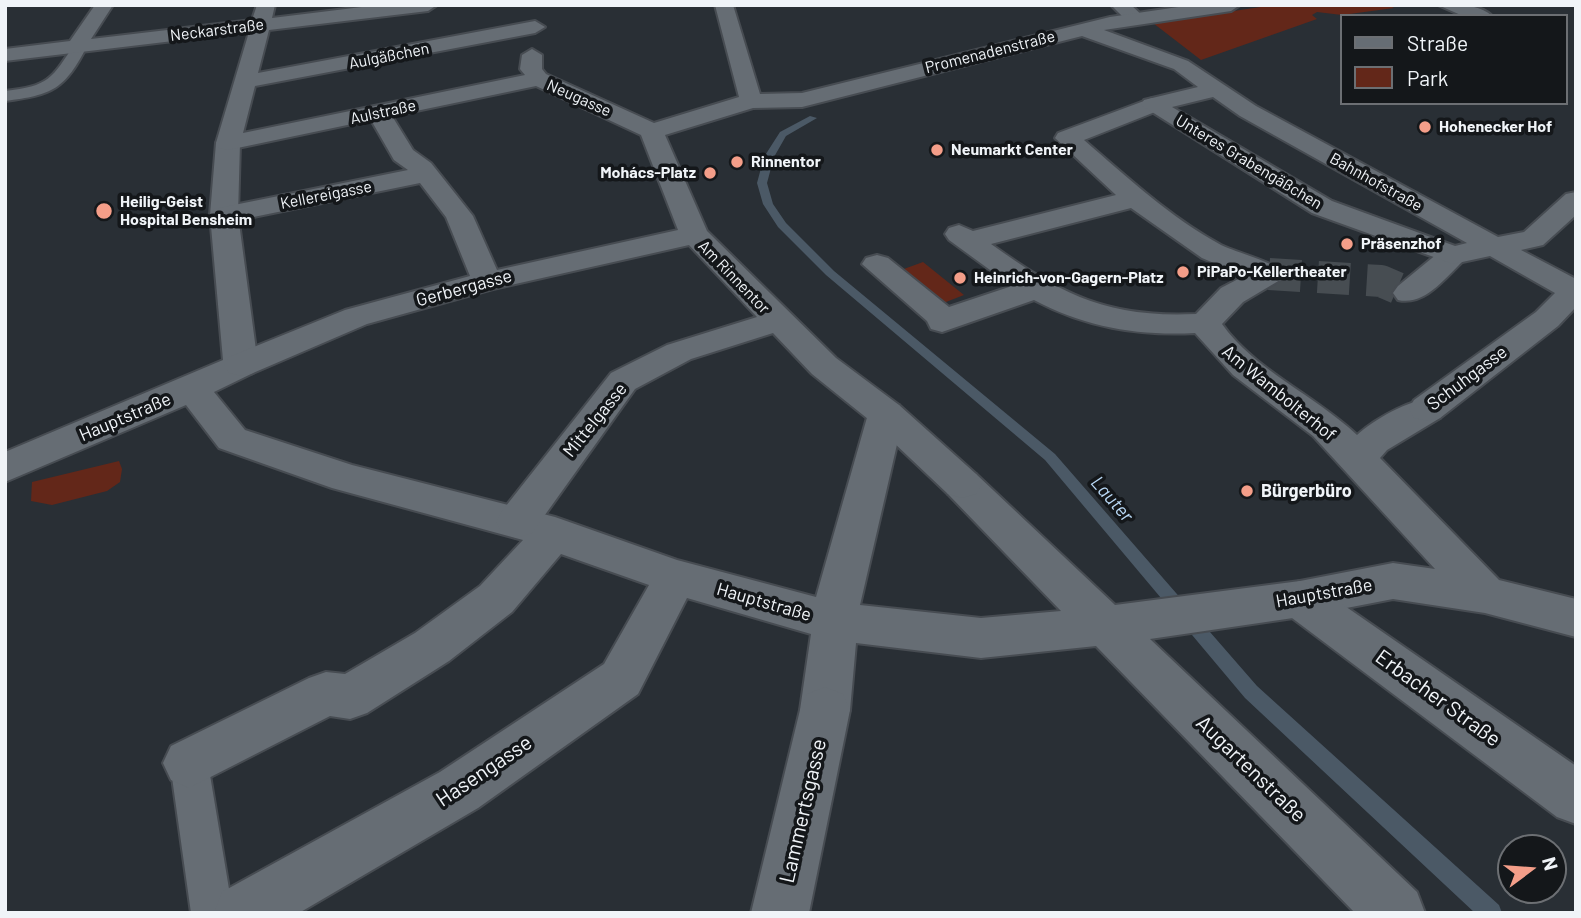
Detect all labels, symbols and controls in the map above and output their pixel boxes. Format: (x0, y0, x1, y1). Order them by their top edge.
legend (1340, 14, 1567, 105)
street label: Neckarstraße (169, 15, 265, 45)
street label: Promenadenstraße (923, 27, 1057, 77)
text: Straße (1407, 30, 1468, 55)
street label: Aulgäßchen (347, 39, 431, 73)
text: Park (1407, 65, 1448, 90)
street label: Neugasse (544, 75, 614, 121)
street label: Aulstraße (348, 96, 418, 128)
street label: Unteres Grabengäßchen (1172, 111, 1326, 213)
place label: Hohenecker Hof (1439, 117, 1552, 137)
marker: Hohenecker Hof (1417, 119, 1433, 135)
place label: Neumarkt Center (951, 140, 1073, 160)
marker: Neumarkt Center (929, 142, 945, 158)
street label: Bahnhofstraße (1326, 149, 1426, 215)
place label: Rinnentor (751, 152, 821, 172)
marker: Rinnentor (729, 154, 745, 170)
place label: Mohács-Platz (600, 163, 696, 183)
marker: Mohács-Platz (702, 165, 718, 181)
street label: Kellereigasse (279, 177, 373, 213)
place label: Heilig-Geist Hospital Bensheim (120, 192, 252, 230)
marker: Heilig-Geist Hospital Bensheim (94, 201, 114, 221)
place label: Präsenzhof (1361, 234, 1441, 254)
street label: Am Rinnentor (694, 236, 774, 318)
marker: Präsenzhof (1339, 236, 1355, 252)
place label: PiPaPo-Kellertheater (1197, 262, 1347, 282)
marker: PiPaPo-Kellertheater (1175, 264, 1191, 280)
street label: Gerbergasse (414, 265, 514, 311)
place label: Heinrich-von-Gagern-Platz (974, 268, 1164, 288)
marker: Heinrich-von-Gagern-Platz (952, 270, 968, 286)
street label: Am Wambolterhof (1218, 340, 1340, 446)
street label: Schuhgasse (1423, 341, 1511, 415)
street label: Mittelgasse (558, 378, 632, 462)
street label: Hauptstraße (76, 388, 174, 446)
water label: Lauter (1086, 471, 1138, 527)
place label: Bürgerbüro (1261, 480, 1352, 502)
marker: Bürgerbüro (1239, 483, 1255, 499)
street label: Hauptstraße (1274, 574, 1374, 612)
street label: Hauptstraße (714, 578, 814, 626)
street label: Erbacher Straße (1370, 644, 1506, 752)
street label: Augartenstraße (1191, 710, 1311, 828)
street label: Hasengasse (431, 730, 537, 812)
street label: Lammertsgasse (774, 736, 832, 886)
north arrow (1497, 834, 1567, 904)
text: N (1538, 854, 1564, 873)

